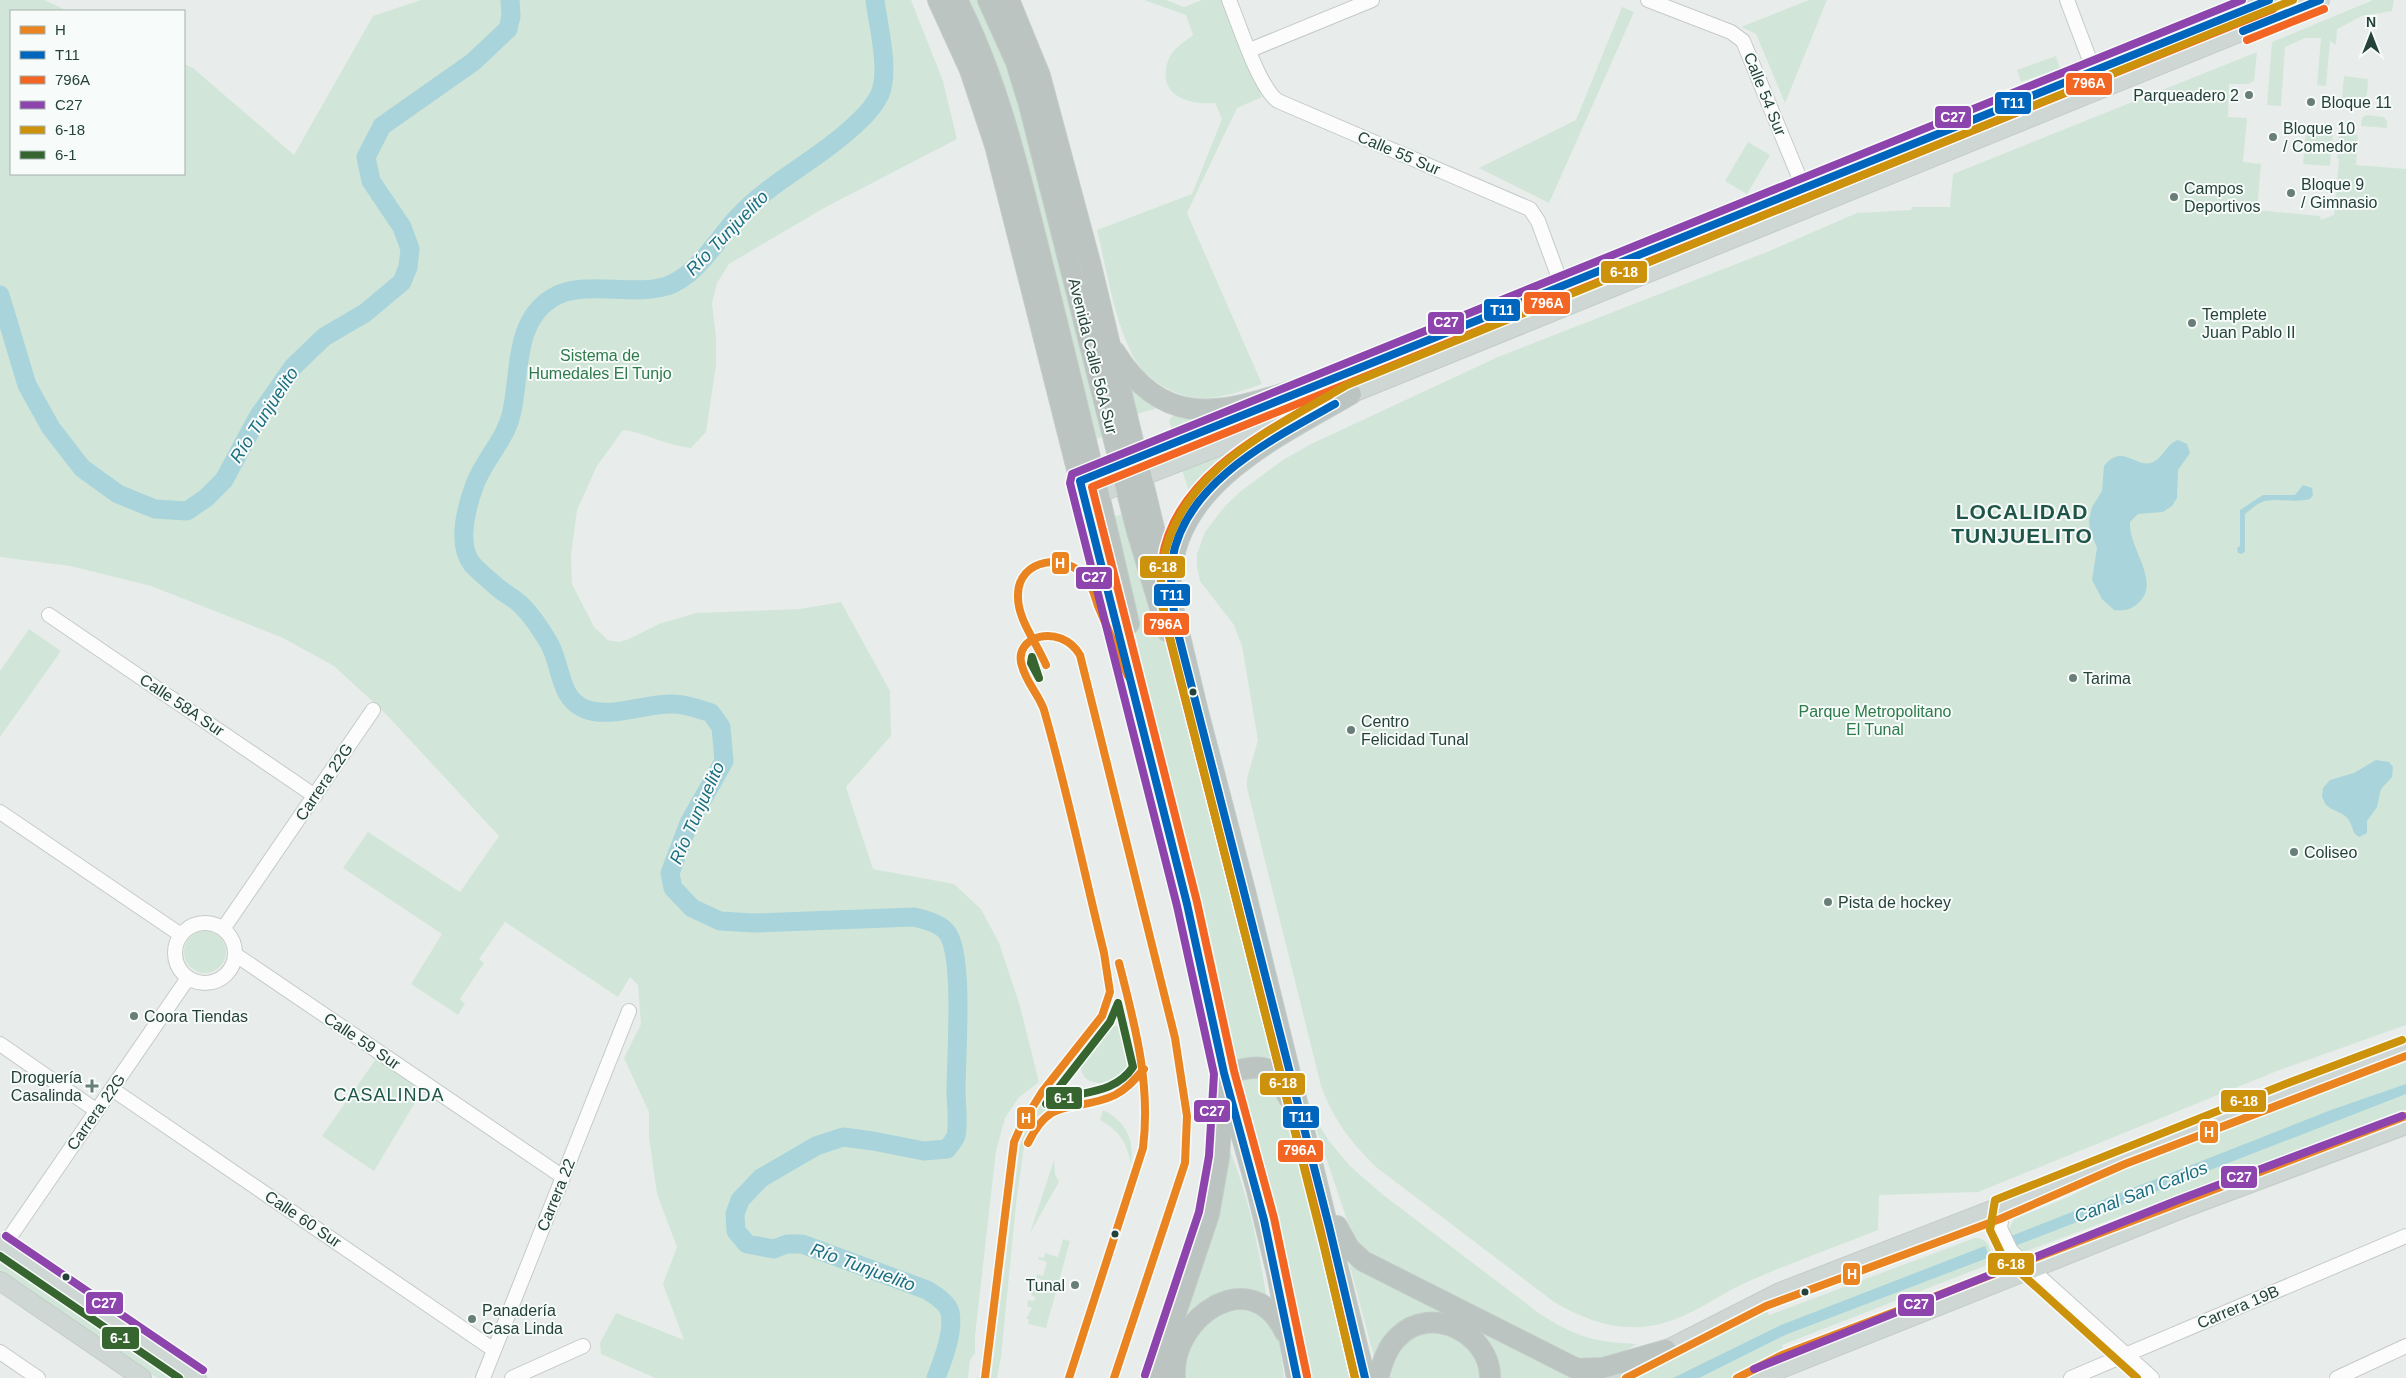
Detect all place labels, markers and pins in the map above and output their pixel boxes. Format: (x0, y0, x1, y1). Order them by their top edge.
place label: Parqueadero 2 (2133, 87, 2239, 104)
marker: Parqueadero 2 (2243, 89, 2255, 101)
place label: Bloque 11 (2321, 94, 2392, 111)
marker: Bloque 11 (2305, 96, 2317, 108)
place label: Bloque 10 / Comedor (2283, 120, 2358, 155)
marker: Bloque 10 / Comedor (2267, 131, 2279, 143)
place label: Bloque 9 / Gimnasio (2301, 176, 2378, 211)
place label: Campos Deportivos (2184, 180, 2260, 215)
marker: Bloque 9 / Gimnasio (2285, 187, 2297, 199)
marker: Campos Deportivos (2168, 191, 2180, 203)
place label: Templete Juan Pablo II (2202, 306, 2295, 341)
marker: Templete Juan Pablo II (2186, 317, 2198, 329)
place label: Tarima (2083, 670, 2131, 687)
marker: Tarima (2067, 672, 2079, 684)
unlabelled marker (1188, 687, 1198, 697)
place label: Centro Felicidad Tunal (1361, 713, 1469, 748)
marker: Centro Felicidad Tunal (1345, 724, 1357, 736)
place label: Coliseo (2304, 844, 2357, 861)
marker: Coliseo (2288, 846, 2300, 858)
place label: Pista de hockey (1838, 894, 1951, 911)
marker: Pista de hockey (1822, 896, 1834, 908)
place label: Coora Tiendas (144, 1008, 248, 1025)
marker: Coora Tiendas (128, 1010, 140, 1022)
place label: Droguería Casalinda (11, 1069, 82, 1104)
marker: Droguería Casalinda (86, 1080, 98, 1092)
unlabelled marker (1110, 1229, 1120, 1239)
unlabelled marker (61, 1272, 71, 1282)
place label: Tunal (1026, 1277, 1065, 1294)
marker: Tunal (1069, 1279, 1081, 1291)
unlabelled marker (1800, 1287, 1810, 1297)
place label: Panadería Casa Linda (482, 1302, 563, 1337)
marker: Panadería Casa Linda (466, 1313, 478, 1325)

